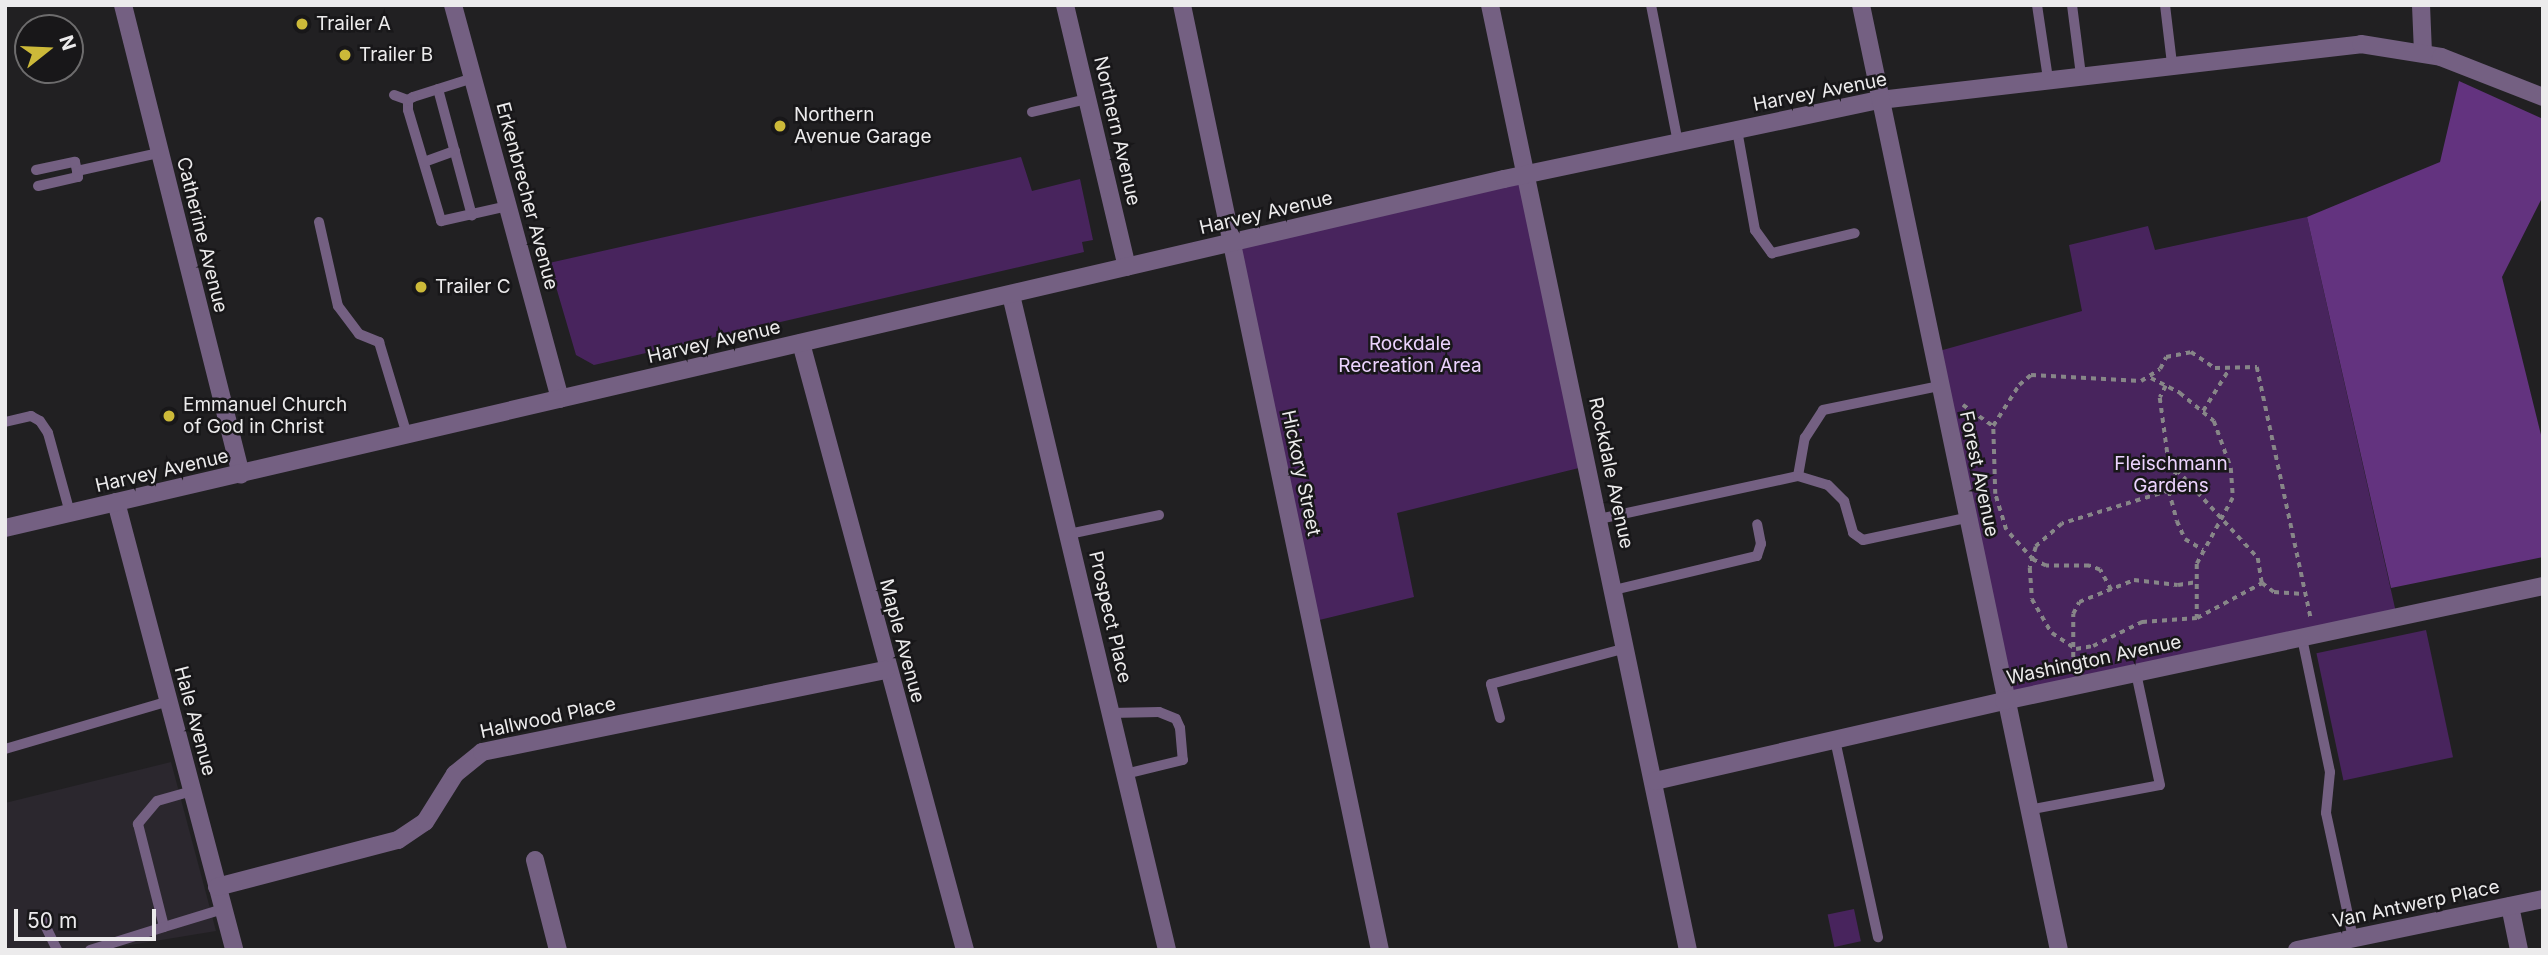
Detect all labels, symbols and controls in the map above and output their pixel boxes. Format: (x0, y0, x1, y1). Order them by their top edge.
place label: Trailer A (316, 13, 391, 35)
north arrow (14, 14, 84, 84)
marker: Trailer A (294, 16, 310, 32)
text: N (54, 33, 81, 53)
place label: Trailer B (359, 44, 433, 66)
marker: Trailer B (337, 47, 353, 63)
street label: Northern Avenue (1089, 54, 1145, 208)
street label: Harvey Avenue (1751, 68, 1889, 116)
street label: Erkenbrecher Avenue (491, 100, 563, 292)
place label: Northern Avenue Garage (794, 104, 931, 148)
marker: Northern Avenue Garage (772, 118, 788, 134)
street label: Catherine Avenue (172, 155, 232, 315)
street label: Harvey Avenue (1197, 187, 1335, 239)
place label: Trailer C (435, 276, 511, 298)
marker: Trailer C (413, 279, 429, 295)
street label: Harvey Avenue (645, 316, 783, 368)
park label: Rockdale Recreation Area (1338, 333, 1482, 377)
place label: Emmanuel Church of God in Christ (183, 394, 347, 438)
street label: Rockdale Avenue (1584, 395, 1638, 551)
marker: Emmanuel Church of God in Christ (161, 408, 177, 424)
street label: Hickory Street (1277, 408, 1325, 538)
street label: Forest Avenue (1955, 409, 2003, 539)
street label: Harvey Avenue (93, 445, 231, 497)
park label: Fleischmann Gardens (2114, 453, 2228, 497)
street label: Prospect Place (1084, 549, 1136, 685)
street label: Maple Avenue (875, 577, 929, 705)
street label: Washington Avenue (2005, 630, 2183, 690)
street label: Hale Avenue (169, 664, 221, 778)
street label: Hallwood Place (478, 692, 618, 744)
street label: Van Antwerp Place (2330, 875, 2502, 933)
scale bar (18, 895, 159, 939)
text: 50 m (27, 908, 77, 933)

